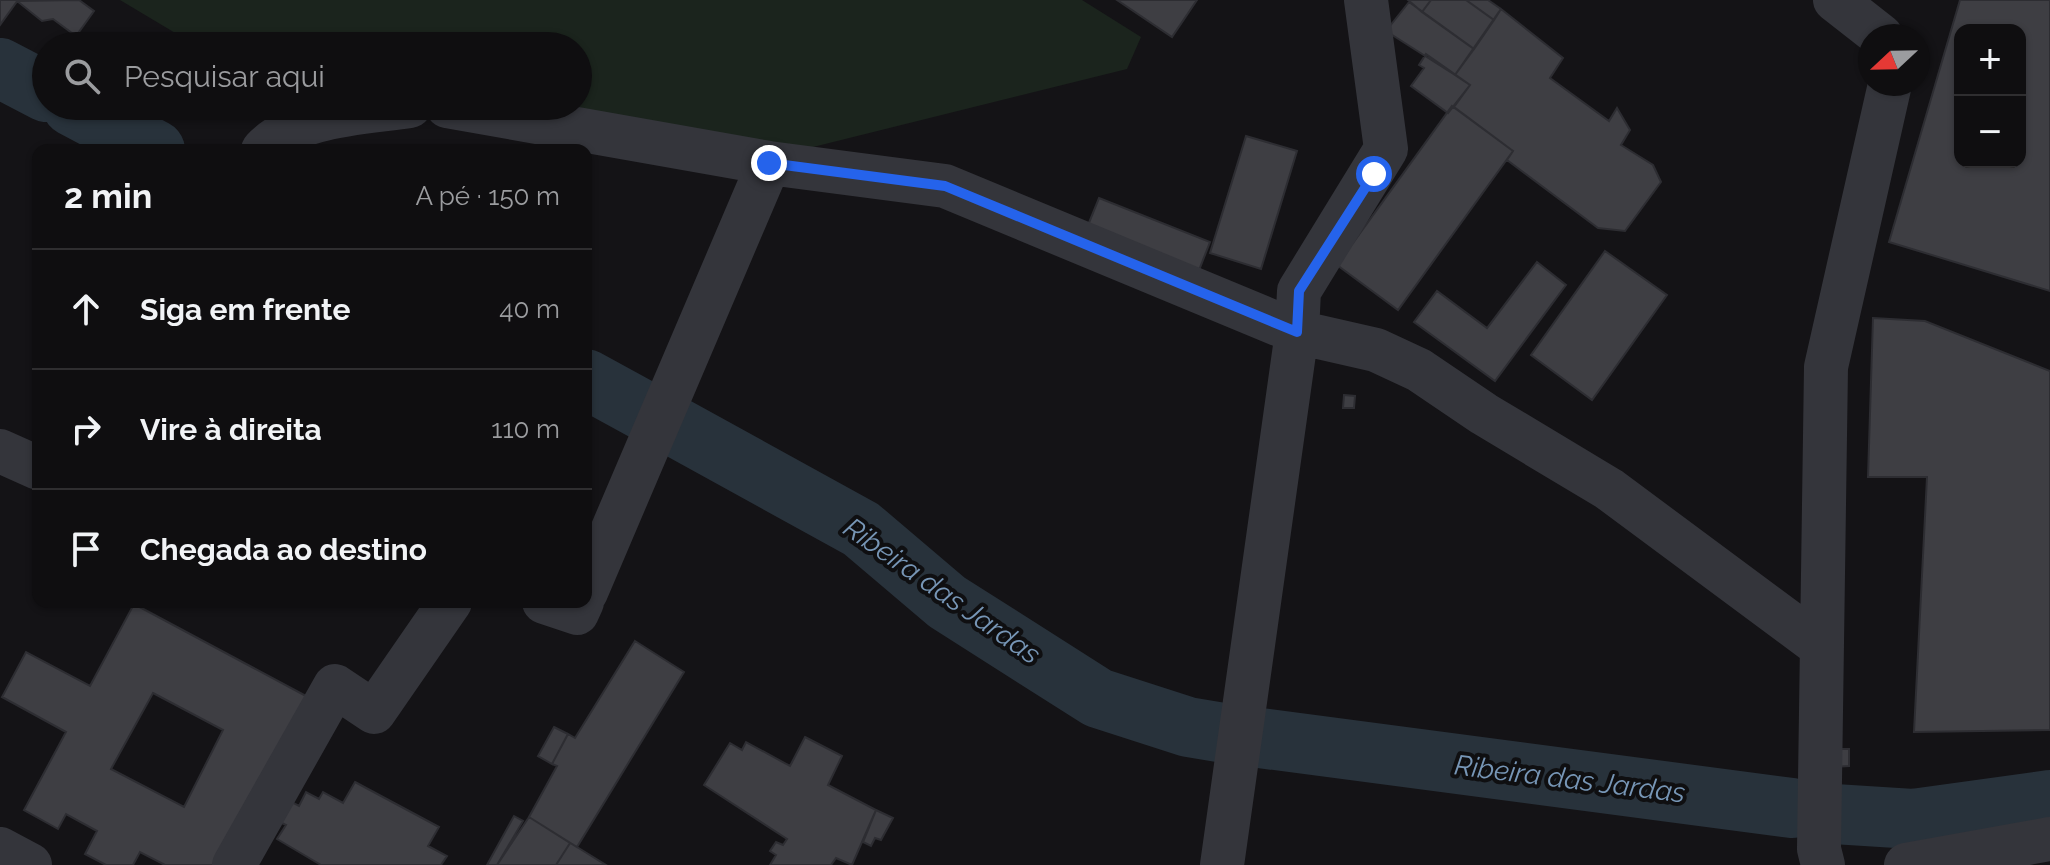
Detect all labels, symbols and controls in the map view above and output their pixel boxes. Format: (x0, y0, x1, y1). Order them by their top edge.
north arrow (1858, 24, 1930, 96)
map controls (1954, 24, 2026, 168)
button: + (1954, 24, 2026, 96)
search box (32, 32, 592, 120)
icon: search (60, 54, 104, 98)
text: Pesquisar aqui (124, 59, 325, 94)
button: − (1954, 96, 2026, 168)
route end (751, 145, 787, 181)
route start (1356, 156, 1392, 192)
text: 2 min (64, 176, 152, 216)
text: A pé · 150 m (415, 181, 560, 211)
icon: ahead (64, 287, 108, 331)
text: Siga em frente (140, 292, 350, 327)
text: 40 m (499, 294, 560, 324)
icon: right (64, 407, 108, 451)
text: Vire à direita (140, 412, 322, 447)
text: 110 m (491, 414, 560, 444)
water label: Ribeira das Jardas (837, 511, 1047, 671)
icon: arrive (64, 527, 108, 571)
text: Chegada ao destino (140, 532, 427, 567)
water label: Ribeira das Jardas (1453, 748, 1687, 810)

